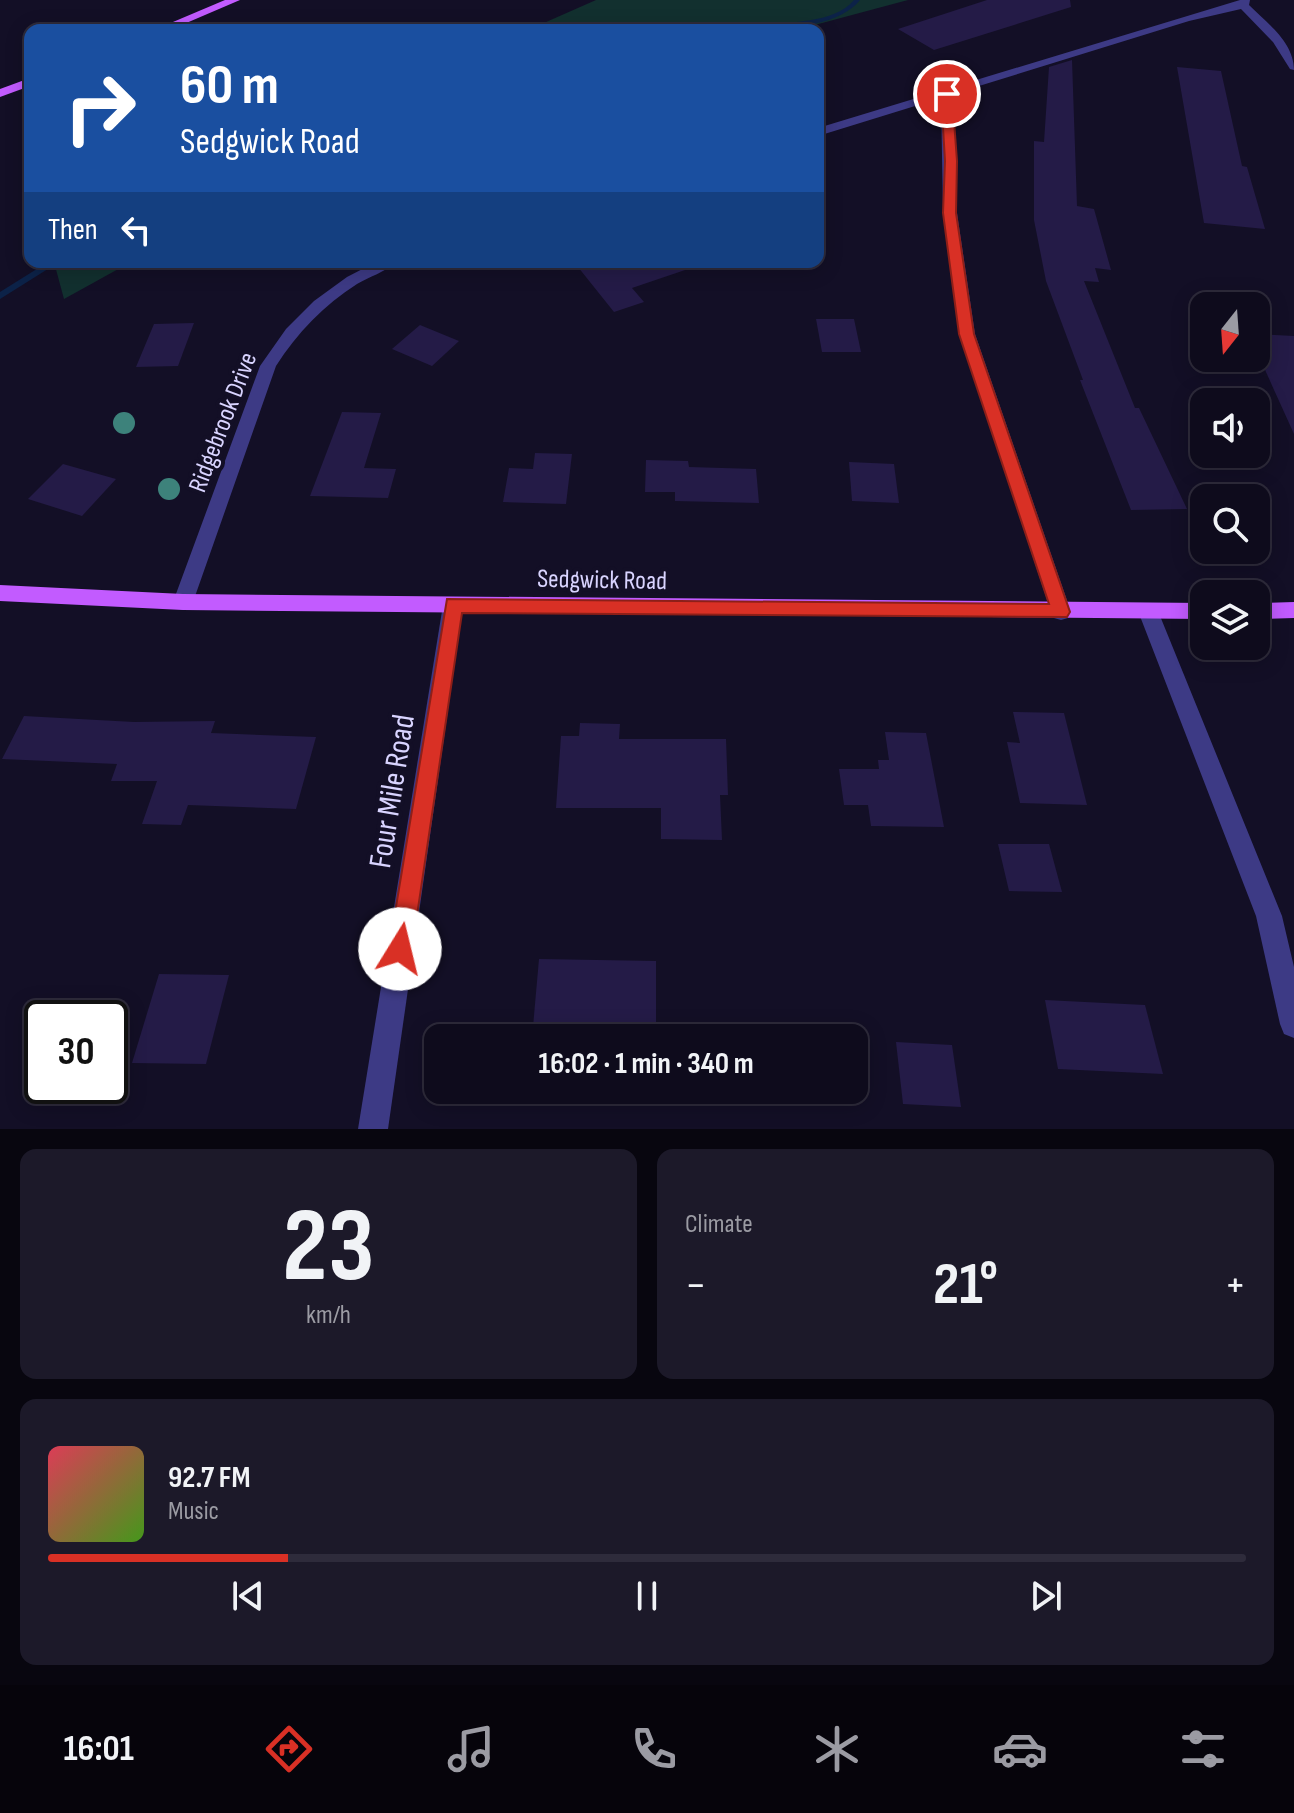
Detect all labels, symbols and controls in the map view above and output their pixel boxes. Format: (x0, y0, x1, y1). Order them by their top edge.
text: 60 m (180, 53, 279, 120)
icon: right (48, 56, 152, 160)
pin (913, 60, 981, 128)
icon: arrive (925, 72, 969, 116)
text: Sedgwick Road (180, 121, 360, 164)
icon: left (114, 208, 158, 252)
text: Then (48, 212, 98, 248)
north arrow (1190, 292, 1270, 372)
map controls (1190, 292, 1270, 660)
street label: Ridgebrook Drive (183, 348, 264, 497)
button: sound (1190, 388, 1270, 468)
button: search (1190, 484, 1270, 564)
street label: Sedgwick Road (537, 564, 667, 597)
button: layers (1190, 580, 1270, 660)
street label: Four Mile Road (361, 712, 424, 871)
position arrow (358, 907, 442, 991)
speed limit sign: 30 (24, 1000, 128, 1104)
text: 16:02 · 1 min · 340 m (538, 1046, 754, 1082)
text: 23 (282, 1185, 375, 1310)
text: Climate (685, 1209, 753, 1240)
text: 21° (933, 1249, 998, 1321)
text: − (685, 1259, 707, 1312)
text: + (1224, 1259, 1246, 1312)
text: km/h (306, 1300, 351, 1331)
text: 92.7 FM (168, 1460, 250, 1496)
text: Music (168, 1496, 219, 1527)
icon: previous (226, 1574, 270, 1618)
icon: pause (625, 1574, 669, 1618)
icon: next (1024, 1574, 1068, 1618)
icon: directions (261, 1721, 317, 1777)
icon: music (443, 1721, 499, 1777)
icon: phone (626, 1721, 682, 1777)
icon: climate (809, 1721, 865, 1777)
icon: car (992, 1721, 1048, 1777)
icon: filters (1175, 1721, 1231, 1777)
text: 16:01 (63, 1728, 134, 1771)

